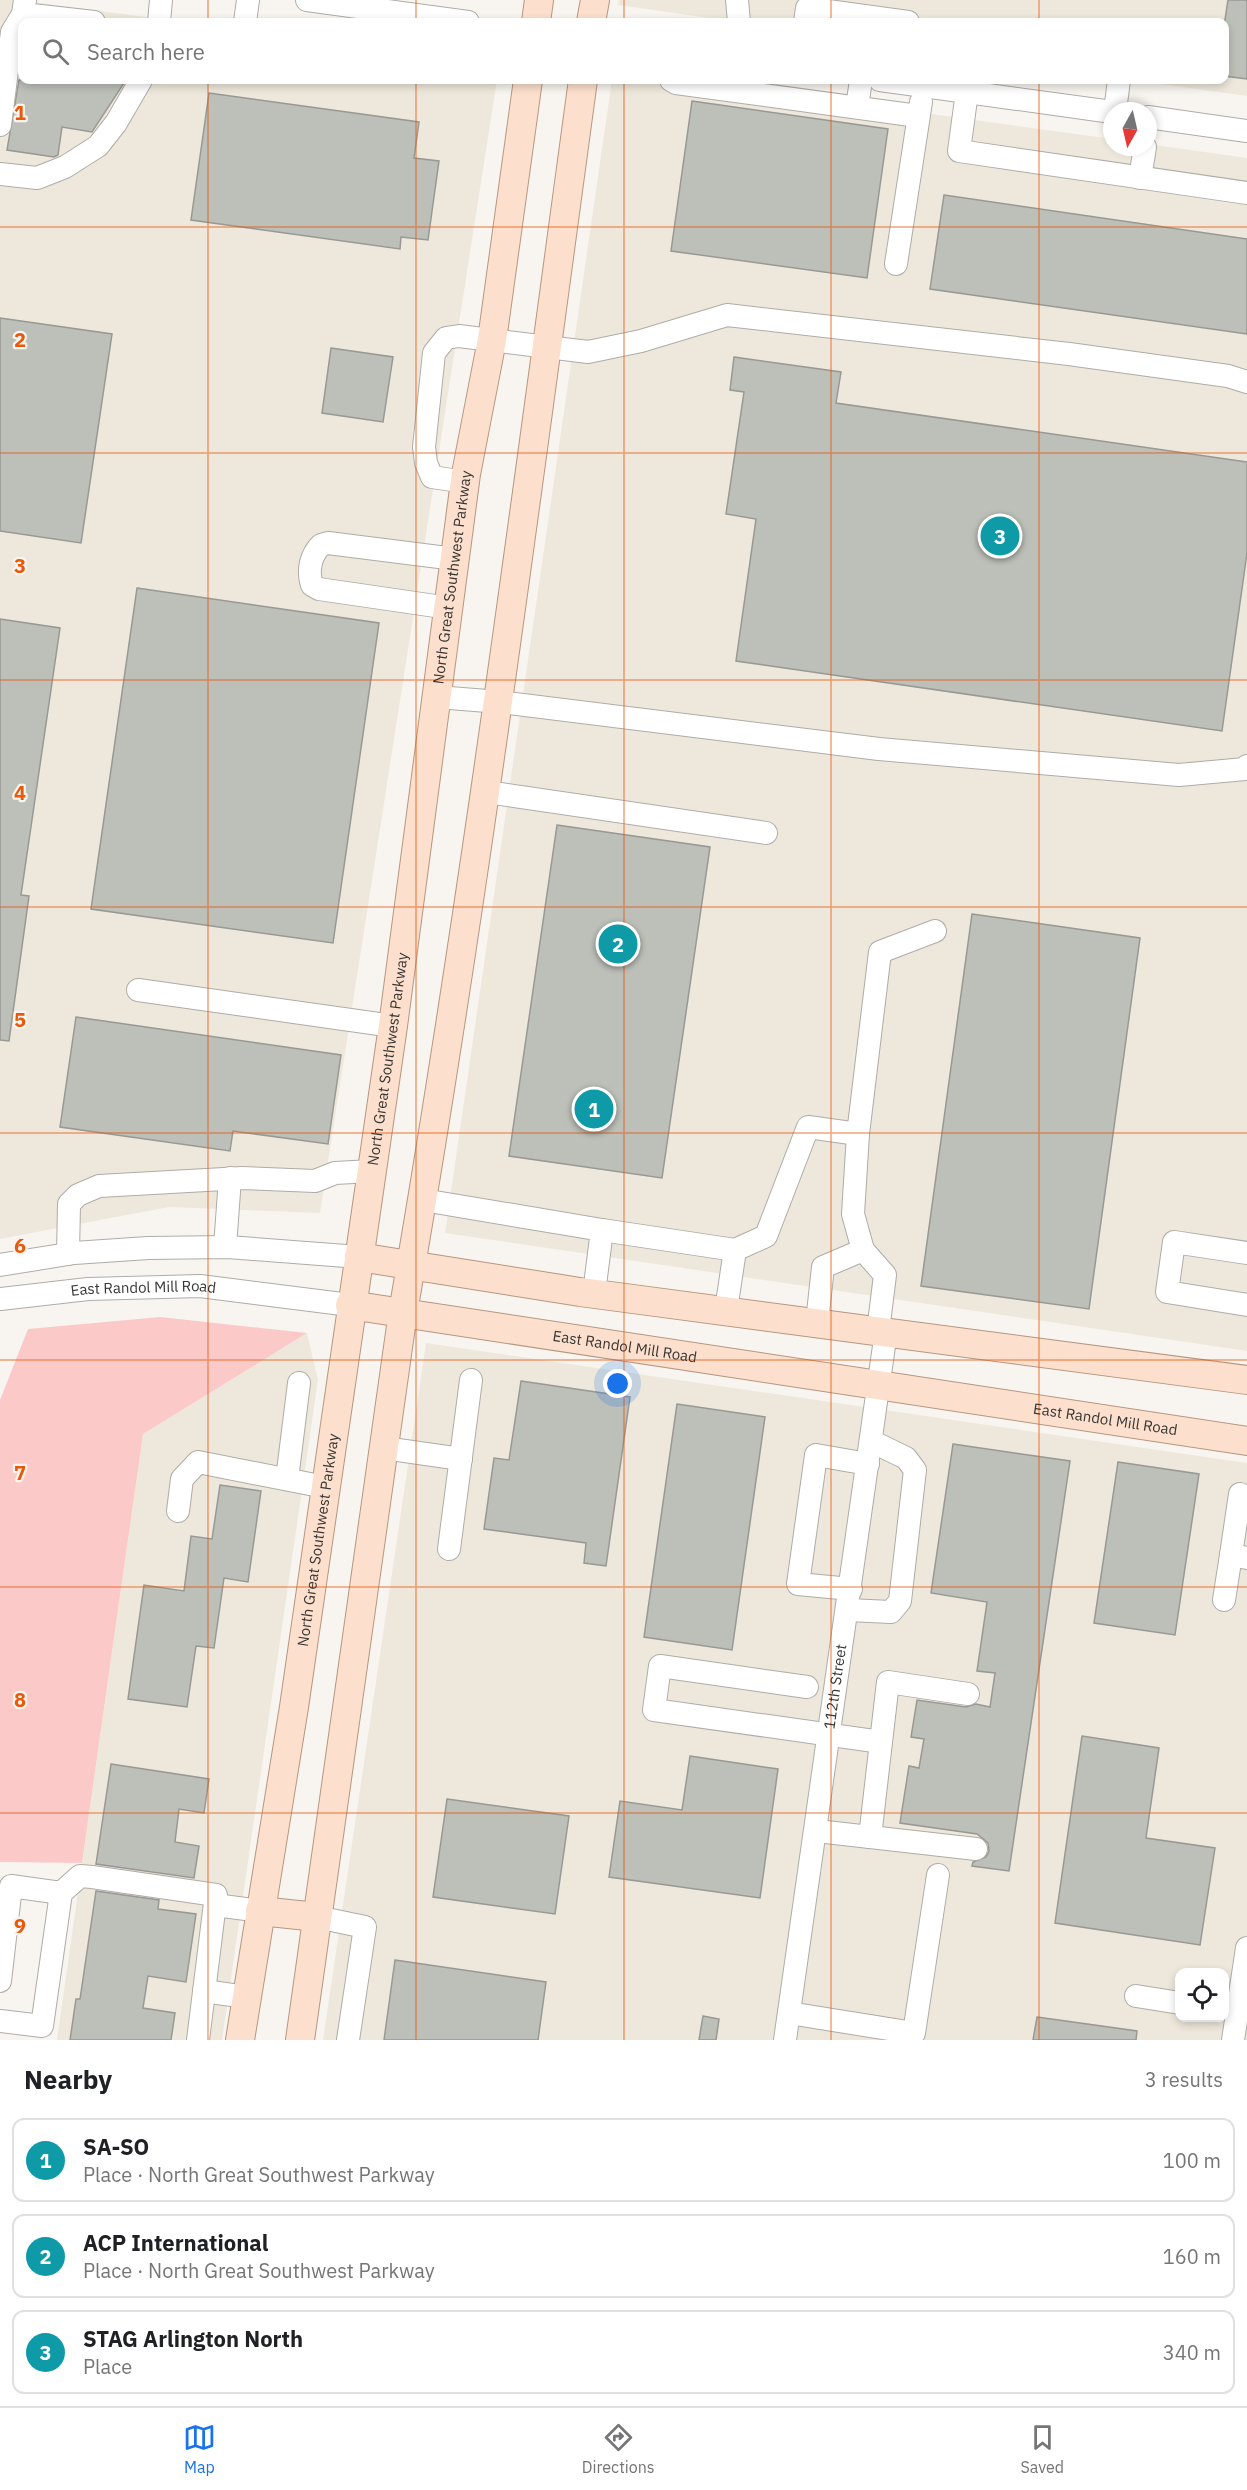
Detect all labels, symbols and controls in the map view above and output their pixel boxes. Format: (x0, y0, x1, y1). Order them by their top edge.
search box (18, 18, 1229, 84)
icon: search (39, 35, 72, 68)
text: Search here (87, 37, 205, 66)
text: 1 (14, 99, 26, 126)
north arrow (1103, 102, 1157, 156)
text: 2 (14, 326, 26, 353)
street label: North Great Southwest Parkway (428, 469, 475, 685)
pin: 3 (980, 514, 1020, 558)
text: 3 (14, 552, 26, 579)
text: 4 (14, 779, 26, 806)
pin: 2 (598, 922, 638, 966)
street label: North Great Southwest Parkway (363, 951, 412, 1167)
text: 5 (14, 1006, 26, 1033)
pin: 1 (574, 1086, 614, 1132)
text: 6 (14, 1232, 26, 1259)
street label: East Randol Mill Road (70, 1276, 217, 1300)
street label: East Randol Mill Road (552, 1326, 698, 1366)
your location (603, 1369, 632, 1398)
street label: East Randol Mill Road (1032, 1399, 1179, 1439)
street label: North Great Southwest Parkway (293, 1432, 343, 1648)
text: 7 (14, 1459, 26, 1486)
street label: 112th Street (819, 1643, 850, 1730)
text: 8 (14, 1686, 26, 1713)
text: 9 (14, 1912, 26, 1939)
map controls (1175, 1968, 1229, 2022)
button: locate (1175, 1968, 1229, 2022)
text: Nearby (24, 2062, 112, 2096)
text: 3 results (1145, 2066, 1223, 2093)
text: SA-SO (83, 2132, 149, 2161)
text: 1 (40, 2147, 52, 2174)
text: 100 m (1163, 2147, 1221, 2174)
text: Place · North Great Southwest Parkway (83, 2161, 435, 2188)
text: ACP International (83, 2228, 268, 2257)
text: 2 (40, 2243, 52, 2270)
text: 160 m (1163, 2243, 1221, 2270)
text: Place · North Great Southwest Parkway (83, 2257, 435, 2284)
text: STAG Arlington North (83, 2324, 303, 2353)
text: 3 (40, 2339, 52, 2366)
text: 340 m (1163, 2339, 1221, 2366)
text: Place (83, 2353, 132, 2380)
tab: Map (183, 2421, 216, 2477)
tab: Directions (582, 2421, 655, 2477)
tab: Saved (1021, 2421, 1064, 2477)

